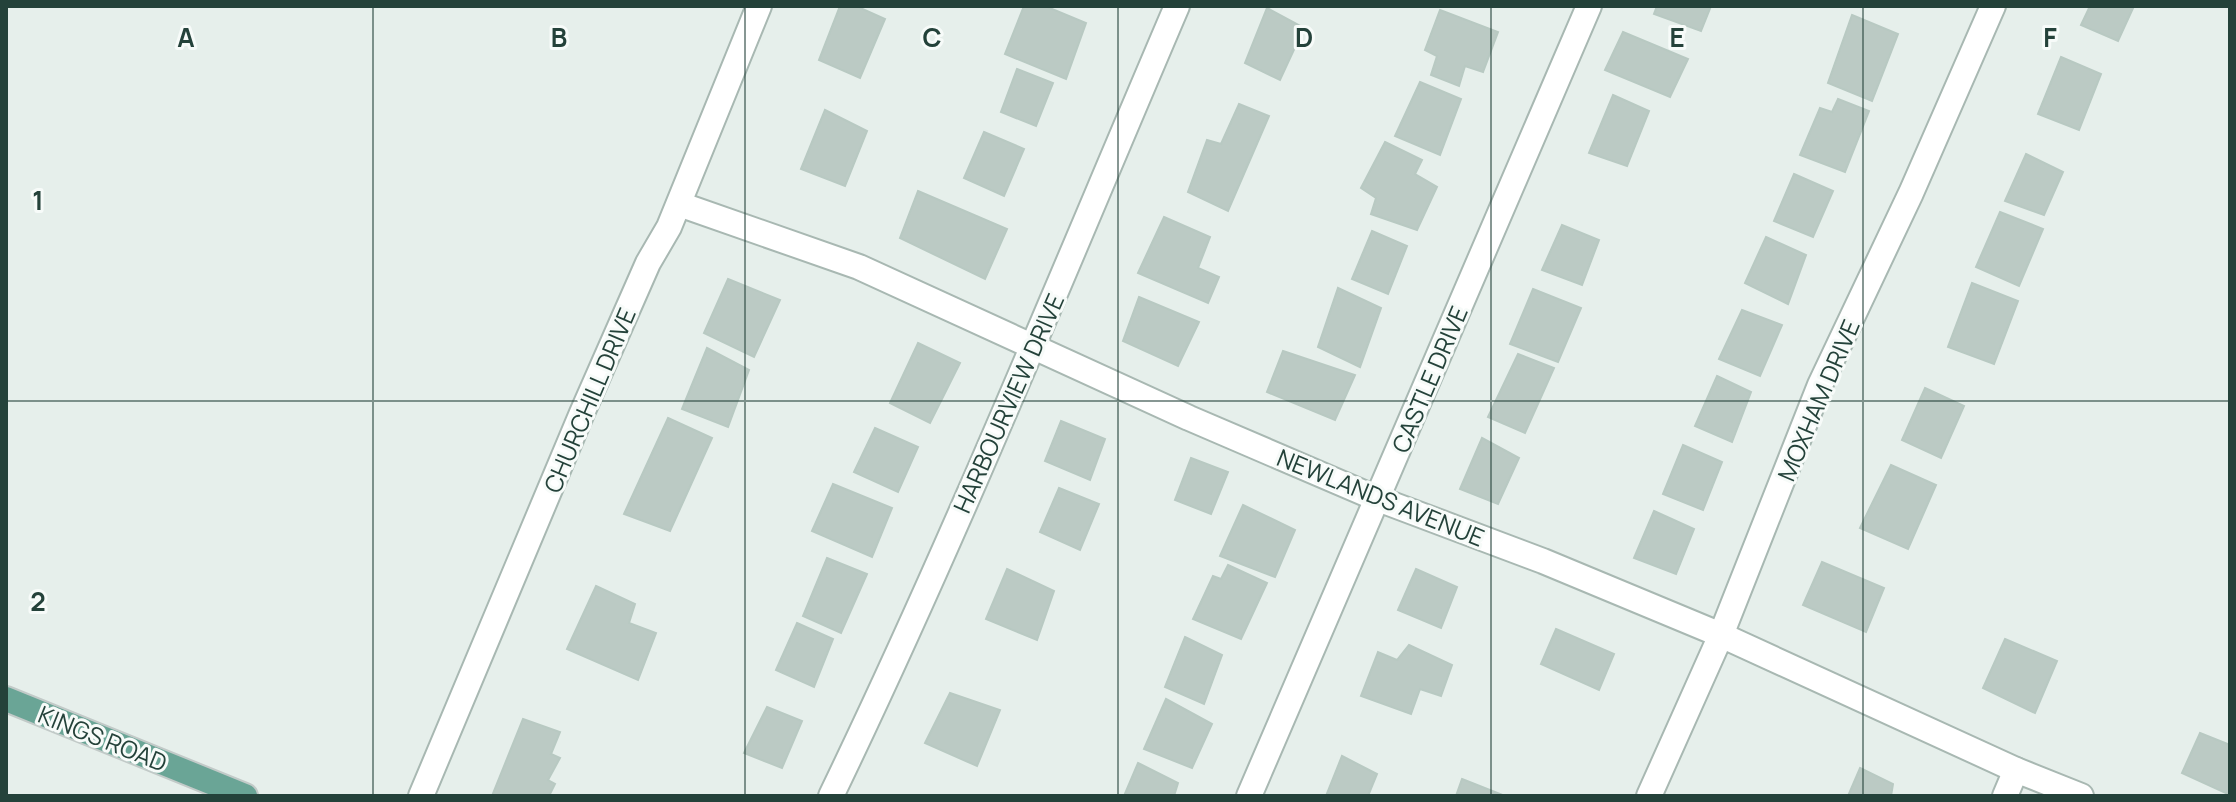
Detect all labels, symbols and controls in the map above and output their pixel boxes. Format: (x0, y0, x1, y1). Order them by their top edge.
text: A (177, 19, 195, 55)
text: B (551, 19, 567, 55)
text: C (922, 19, 942, 55)
text: D (1295, 19, 1313, 55)
text: E (1669, 19, 1685, 55)
text: F (2043, 19, 2057, 55)
text: 1 (32, 182, 44, 218)
street label: HARBOURVIEW DRIVE (945, 288, 1071, 518)
street label: CASTLE DRIVE (1383, 301, 1475, 457)
street label: CHURCHILL DRIVE (535, 303, 643, 497)
street label: MOXHAM DRIVE (1769, 314, 1867, 486)
street label: NEWLANDS AVENUE (1272, 440, 1490, 554)
text: 2 (30, 583, 46, 619)
street label: KINGS ROAD (34, 697, 172, 779)

